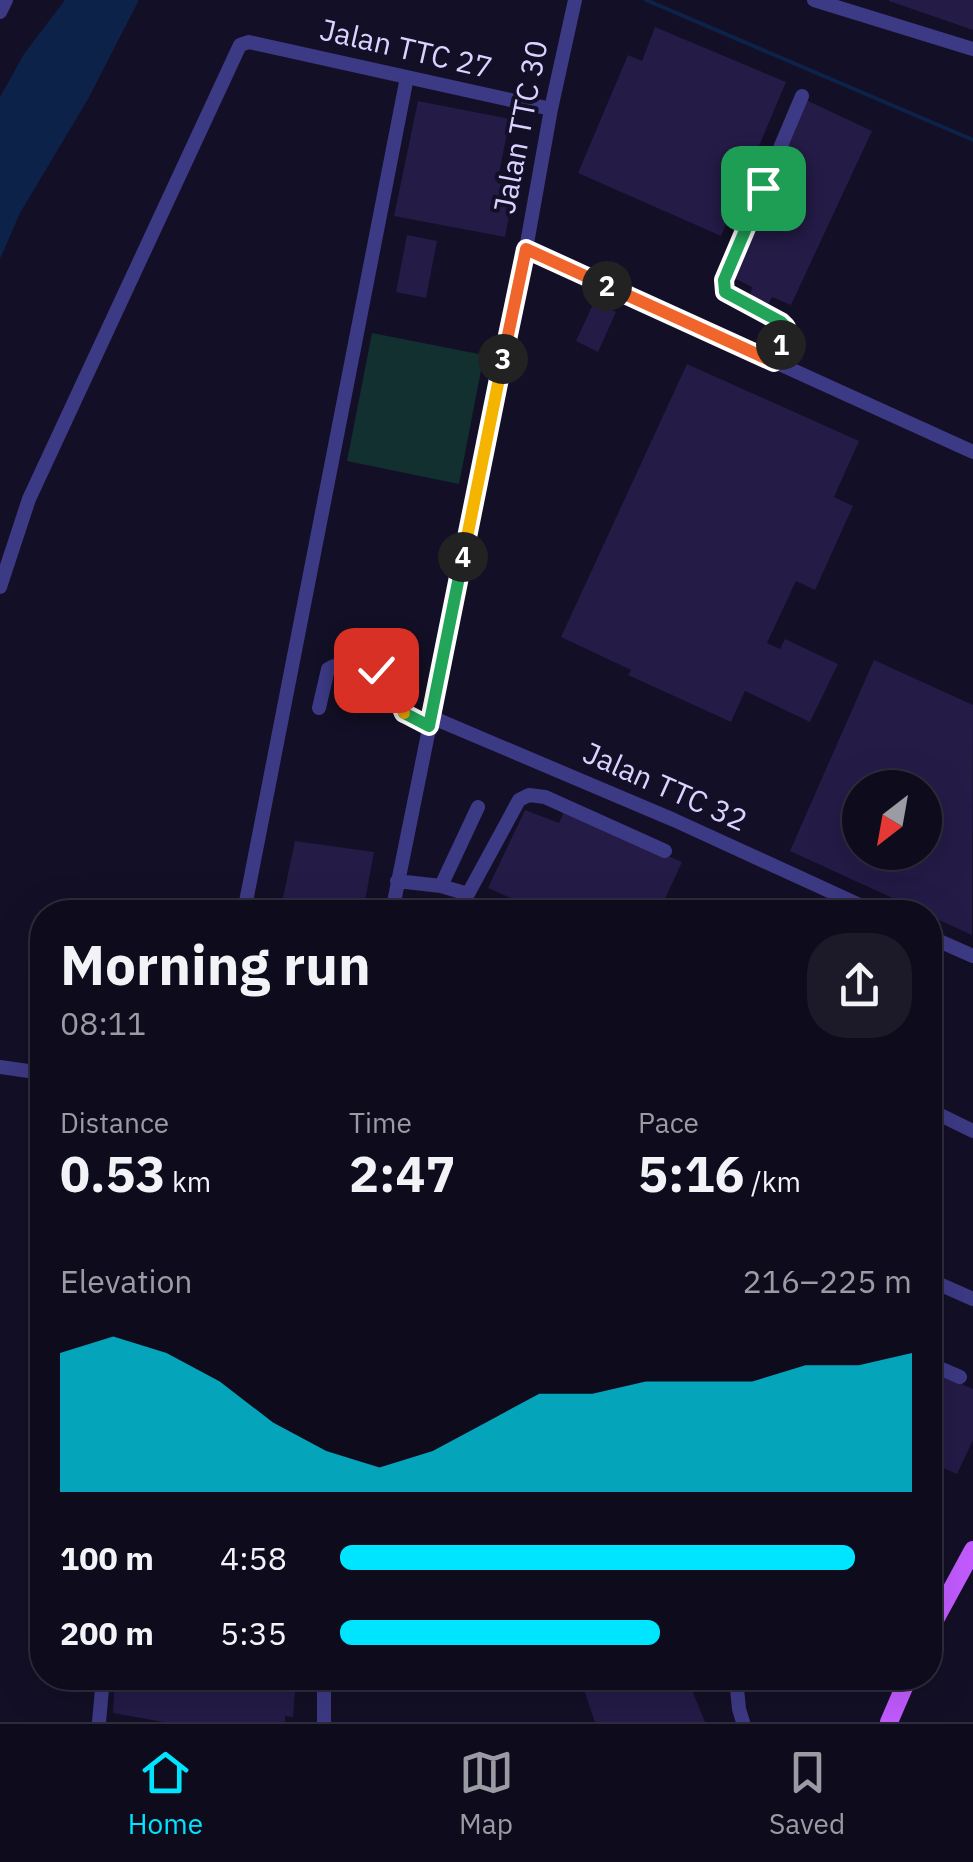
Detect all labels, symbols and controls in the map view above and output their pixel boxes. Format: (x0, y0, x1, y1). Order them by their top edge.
street label: Jalan TTC 27 (316, 9, 496, 86)
street label: Jalan TTC 30 (484, 37, 555, 217)
pin (721, 146, 806, 231)
icon: arrive (736, 161, 791, 216)
pin: 2 (582, 261, 632, 311)
text: 2 (599, 267, 615, 304)
pin: 1 (756, 320, 806, 370)
text: 1 (773, 326, 789, 363)
pin: 3 (478, 334, 528, 384)
text: 3 (495, 340, 511, 377)
pin: 4 (438, 532, 488, 582)
text: 4 (455, 538, 471, 575)
pin (334, 628, 419, 713)
icon: check (349, 643, 404, 698)
street label: Jalan TTC 32 (577, 732, 754, 839)
north arrow (842, 770, 942, 870)
map controls (842, 770, 942, 870)
text: Morning run (60, 929, 371, 1000)
button: share (807, 933, 912, 1038)
text: 08:11 (60, 1002, 146, 1044)
text: Distance (60, 1104, 169, 1141)
text: Time (349, 1104, 412, 1141)
text: Pace (638, 1104, 699, 1141)
text: 0.53 (60, 1141, 166, 1206)
text: 2:47 (349, 1141, 456, 1206)
text: 5:16 (638, 1141, 745, 1206)
text: km (166, 1163, 211, 1200)
text: /km (745, 1163, 801, 1200)
text: Elevation (60, 1260, 193, 1302)
text: 216–225 m (742, 1260, 912, 1302)
text: 100 m (60, 1537, 154, 1579)
text: 4:58 (220, 1537, 287, 1579)
text: 200 m (60, 1612, 154, 1654)
text: 5:35 (220, 1612, 287, 1654)
tab: Home (128, 1745, 203, 1842)
tab: Map (459, 1745, 514, 1842)
tab: Saved (769, 1745, 845, 1842)

